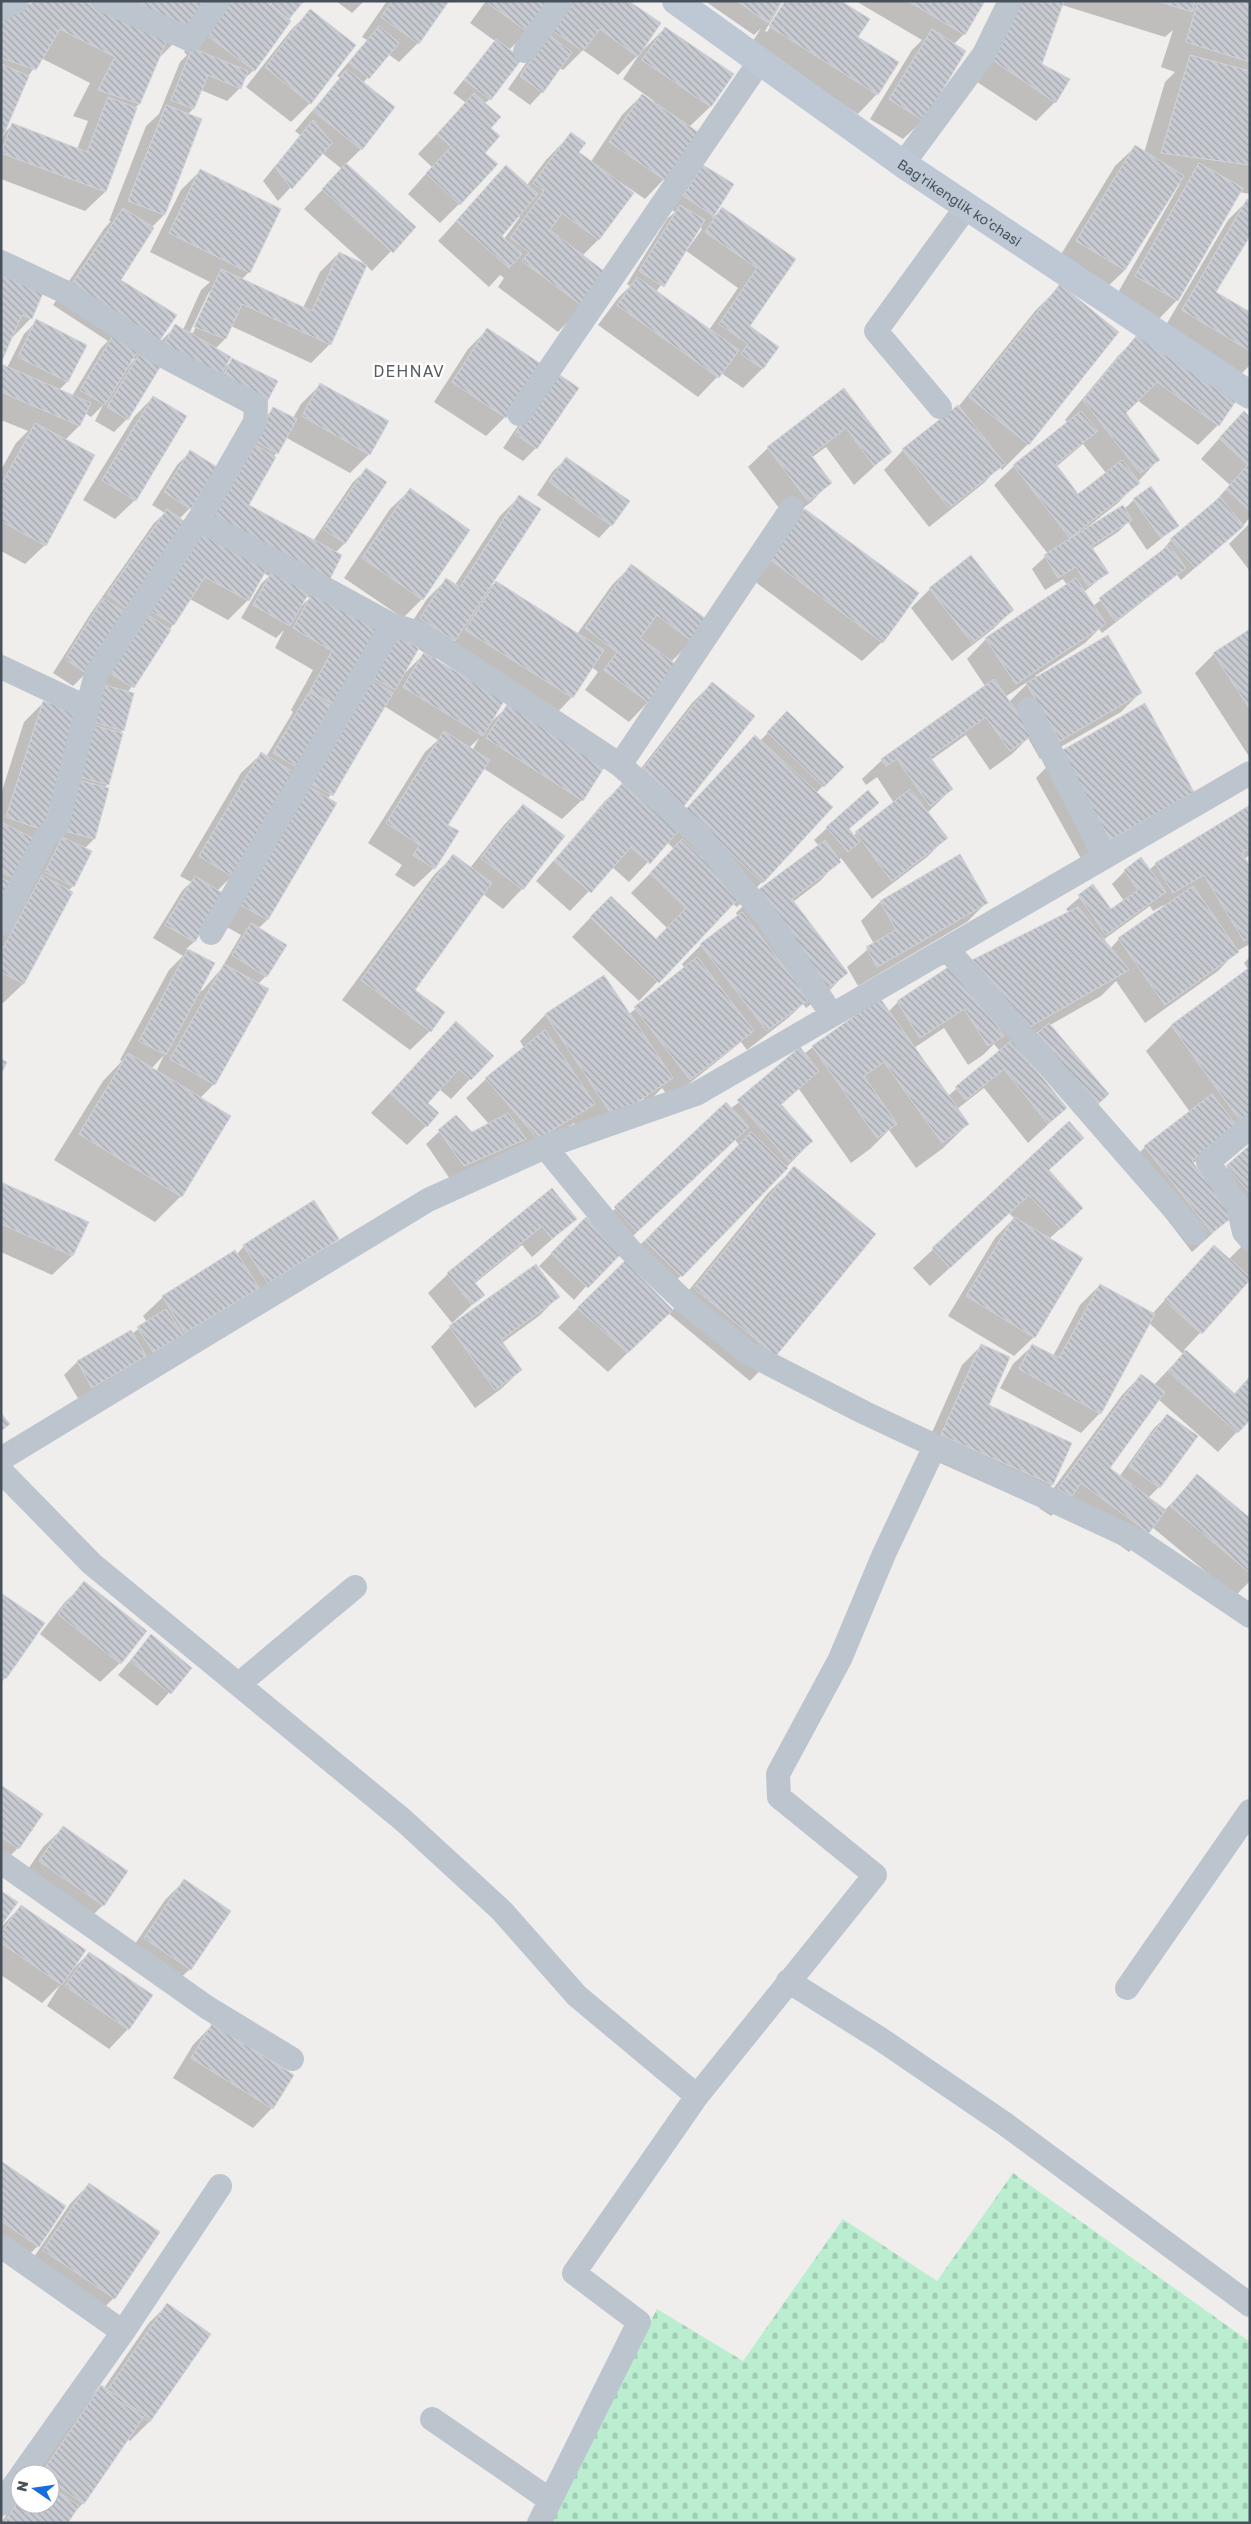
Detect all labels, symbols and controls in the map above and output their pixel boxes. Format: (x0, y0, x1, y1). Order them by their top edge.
street label: Bag'rikenglik ko'chasi (895, 155, 1025, 249)
district label: DEHNAV (373, 361, 445, 381)
north arrow (10, 2464, 60, 2514)
text: N (12, 2479, 31, 2493)

